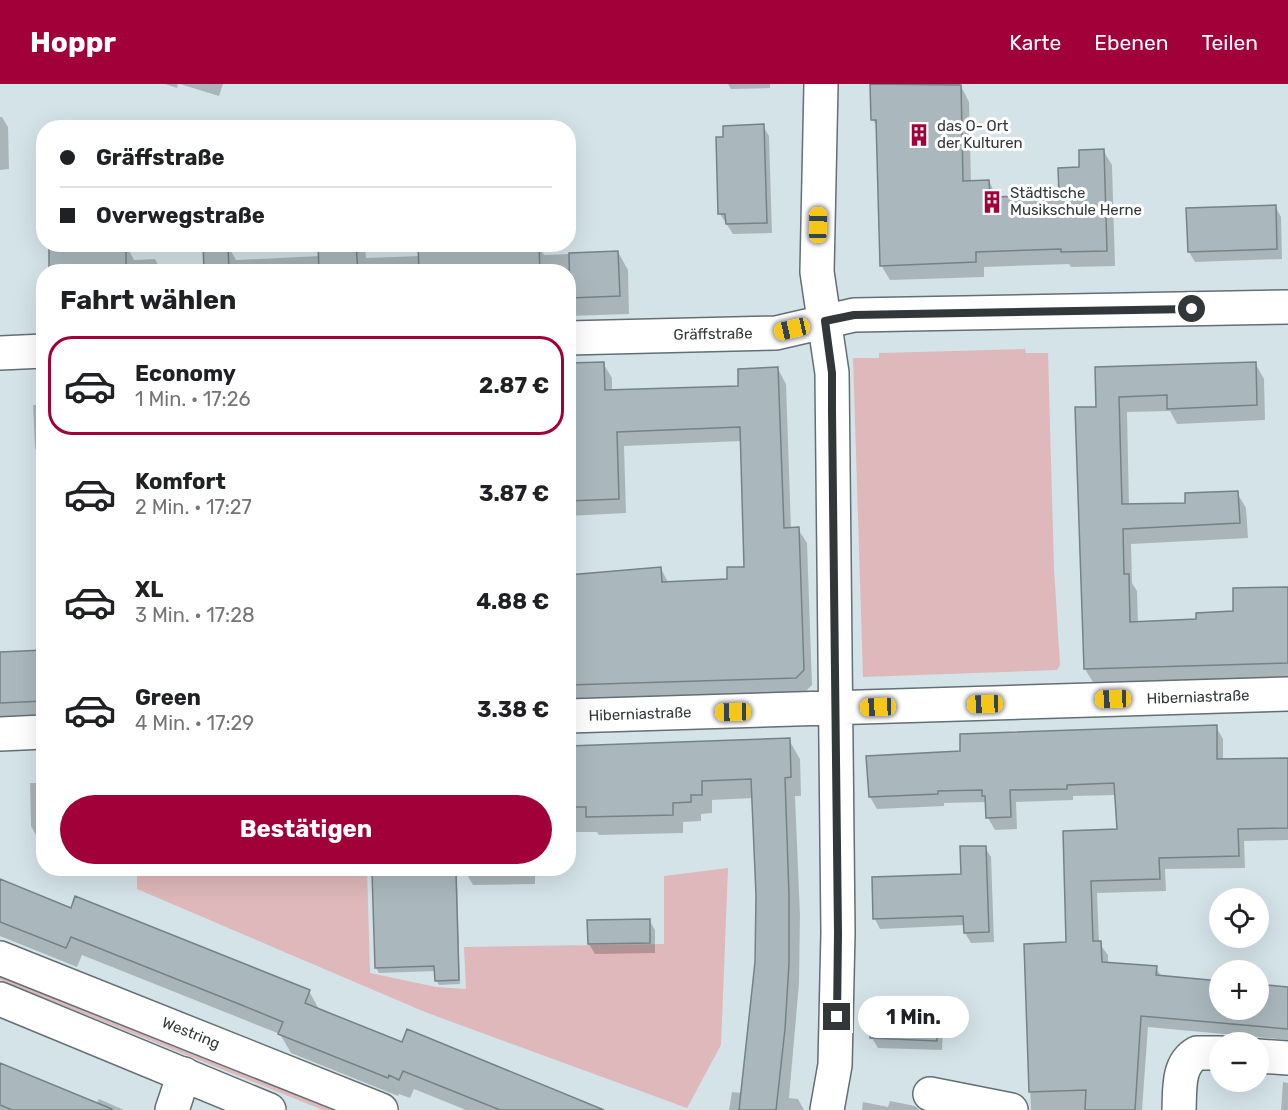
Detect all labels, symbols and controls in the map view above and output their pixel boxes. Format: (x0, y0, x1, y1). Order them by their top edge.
text: Hoppr (30, 26, 116, 59)
text: Karte (1009, 30, 1061, 55)
text: Ebenen (1094, 30, 1168, 55)
text: Teilen (1201, 30, 1258, 55)
place label: das O- Ort der Kulturen (937, 117, 1023, 152)
building icon: das O- Ort der Kulturen (906, 122, 932, 148)
text: Gräffstraße (96, 144, 225, 171)
place label: Städtische Musikschule Herne (1010, 184, 1142, 219)
building icon: Städtische Musikschule Herne (979, 189, 1005, 215)
text: Overwegstraße (96, 202, 265, 229)
car (809, 207, 827, 243)
text: Fahrt wählen (60, 284, 236, 316)
route start (1178, 295, 1205, 322)
car (772, 316, 812, 342)
street label: Gräffstraße (673, 324, 753, 344)
icon: car (63, 359, 117, 413)
text: Economy (135, 360, 236, 387)
text: 2.87 € (479, 372, 549, 399)
text: 1 Min. · 17:26 (135, 387, 250, 411)
icon: car (63, 467, 117, 521)
text: Komfort (135, 468, 226, 495)
text: 3.87 € (479, 480, 549, 507)
text: 2 Min. · 17:27 (135, 495, 252, 519)
icon: car (63, 575, 117, 629)
text: XL (135, 576, 163, 603)
text: 4.88 € (476, 588, 549, 615)
text: 3 Min. · 17:28 (135, 603, 255, 627)
icon: car (63, 683, 117, 737)
text: Green (135, 684, 201, 711)
street label: Hiberniastraße (1146, 686, 1250, 708)
car (1095, 689, 1131, 709)
car (967, 694, 1003, 714)
text: 3.38 € (477, 696, 549, 723)
car (860, 697, 896, 717)
street label: Hiberniastraße (588, 703, 692, 725)
car (715, 703, 751, 721)
text: 4 Min. · 17:29 (135, 711, 254, 735)
button: Bestätigen (60, 795, 552, 864)
map controls (1209, 888, 1269, 1092)
button: locate (1209, 888, 1269, 948)
button: + (1209, 960, 1269, 1020)
callout: 1 Min. (858, 996, 969, 1038)
route end (823, 1003, 850, 1030)
text: 1 Min. (886, 1005, 941, 1029)
street label: Westring (159, 1013, 223, 1053)
button: − (1209, 1032, 1269, 1092)

